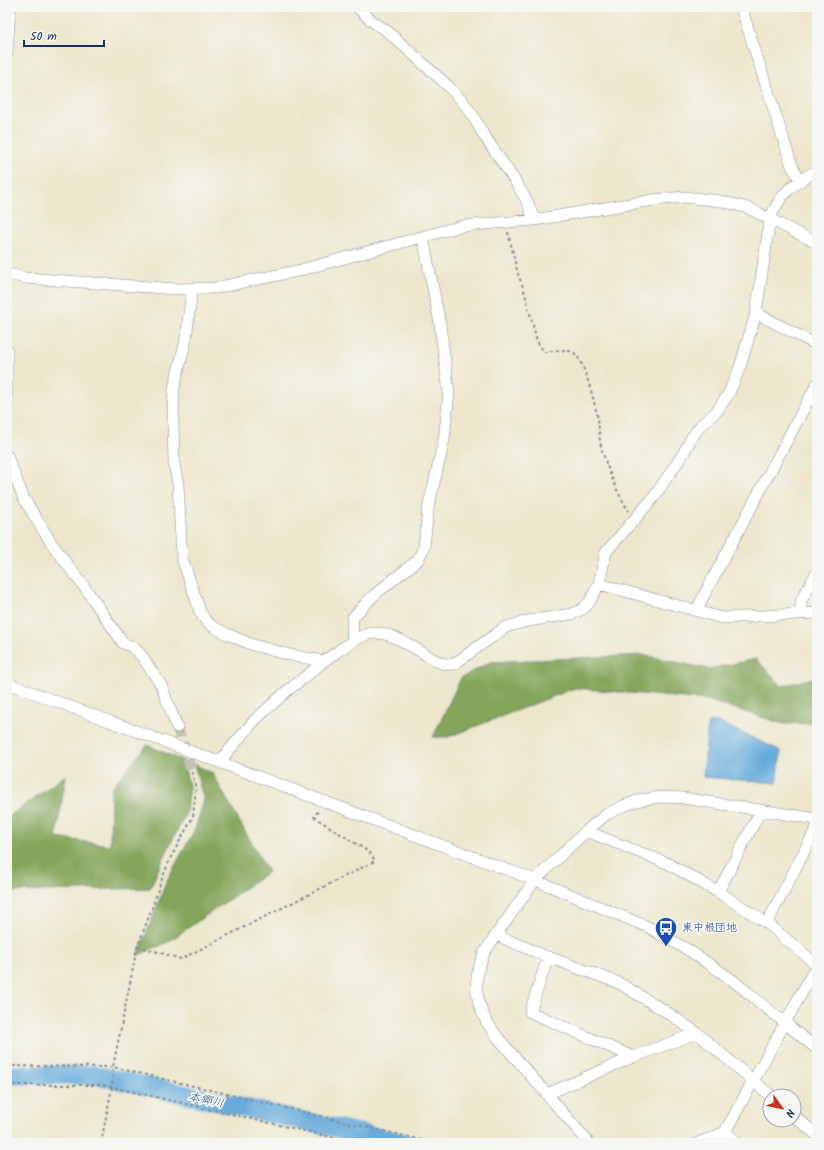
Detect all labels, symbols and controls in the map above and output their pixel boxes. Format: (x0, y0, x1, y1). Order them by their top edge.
scale bar (24, 22, 104, 48)
text: 50 m (30, 27, 57, 46)
bus stop icon: 東中根団地 (653, 915, 679, 948)
place label: 東中根団地 (682, 919, 737, 937)
water label: 本郷川 (186, 1087, 226, 1113)
north arrow (762, 1088, 802, 1128)
text: N (780, 1105, 799, 1121)

